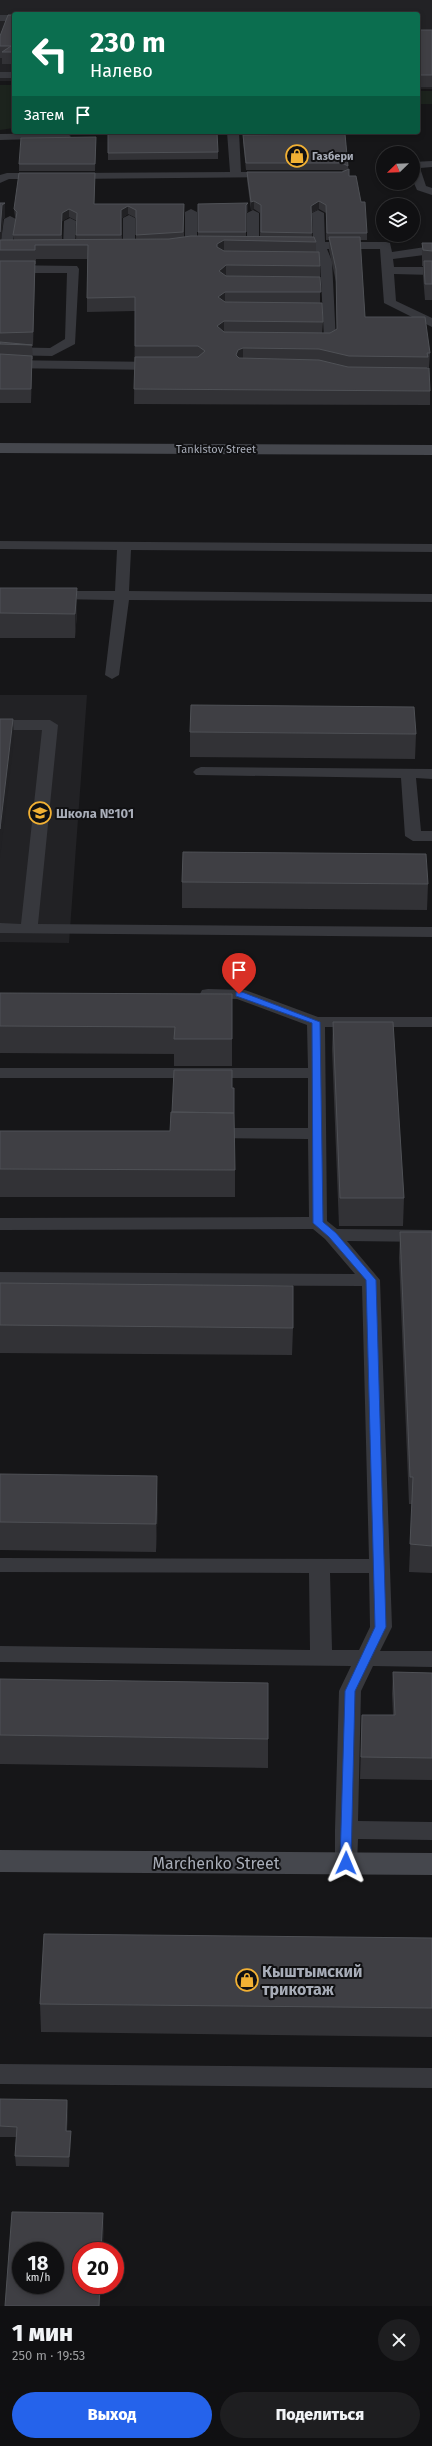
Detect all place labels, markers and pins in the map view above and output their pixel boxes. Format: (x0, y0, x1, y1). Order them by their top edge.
shop icon: Газбери (284, 143, 310, 169)
place label: Газбери (312, 150, 353, 163)
school or university icon: Школа №101 (27, 800, 53, 826)
place label: Школа №101 (56, 806, 134, 821)
pin (222, 953, 256, 994)
place label: Кыштымский трикотаж (262, 1962, 362, 1999)
shop icon: Кыштымский трикотаж (234, 1967, 260, 1993)

